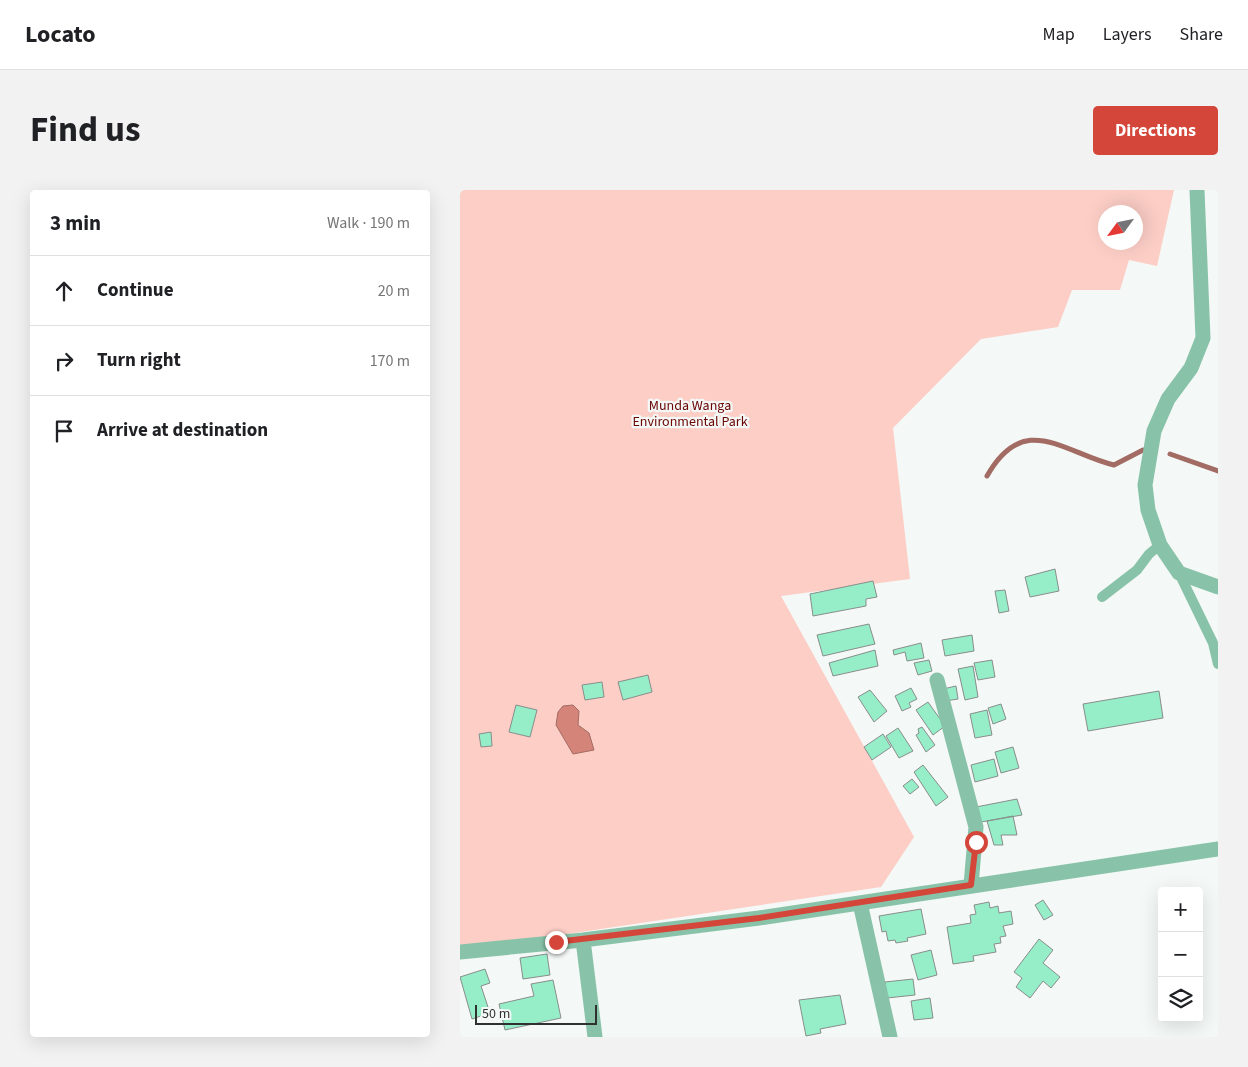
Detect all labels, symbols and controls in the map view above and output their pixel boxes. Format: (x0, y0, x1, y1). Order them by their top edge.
text: Locato (25, 17, 96, 52)
text: Map (1043, 22, 1075, 47)
text: Layers (1103, 22, 1152, 47)
text: Share (1180, 22, 1223, 47)
text: Find us (30, 105, 140, 155)
button: Directions (1093, 106, 1218, 155)
north arrow (1098, 205, 1143, 250)
text: 3 min (50, 208, 101, 238)
text: Walk · 190 m (327, 212, 410, 234)
icon: ahead (50, 277, 78, 305)
text: Continue (97, 277, 174, 304)
text: 20 m (378, 280, 410, 302)
icon: right (50, 347, 78, 375)
text: Turn right (97, 347, 181, 374)
text: 170 m (370, 350, 410, 372)
park label: Munda Wanga Environmental Park (632, 396, 748, 432)
icon: arrive (50, 417, 78, 445)
text: Arrive at destination (97, 417, 268, 444)
route start (965, 831, 988, 854)
map controls (1158, 887, 1203, 1022)
button: + (1158, 887, 1203, 932)
route end (545, 931, 568, 954)
button: − (1158, 932, 1203, 977)
button: layers (1158, 977, 1203, 1022)
scale bar (475, 1002, 598, 1025)
text: 50 m (482, 1004, 510, 1024)

